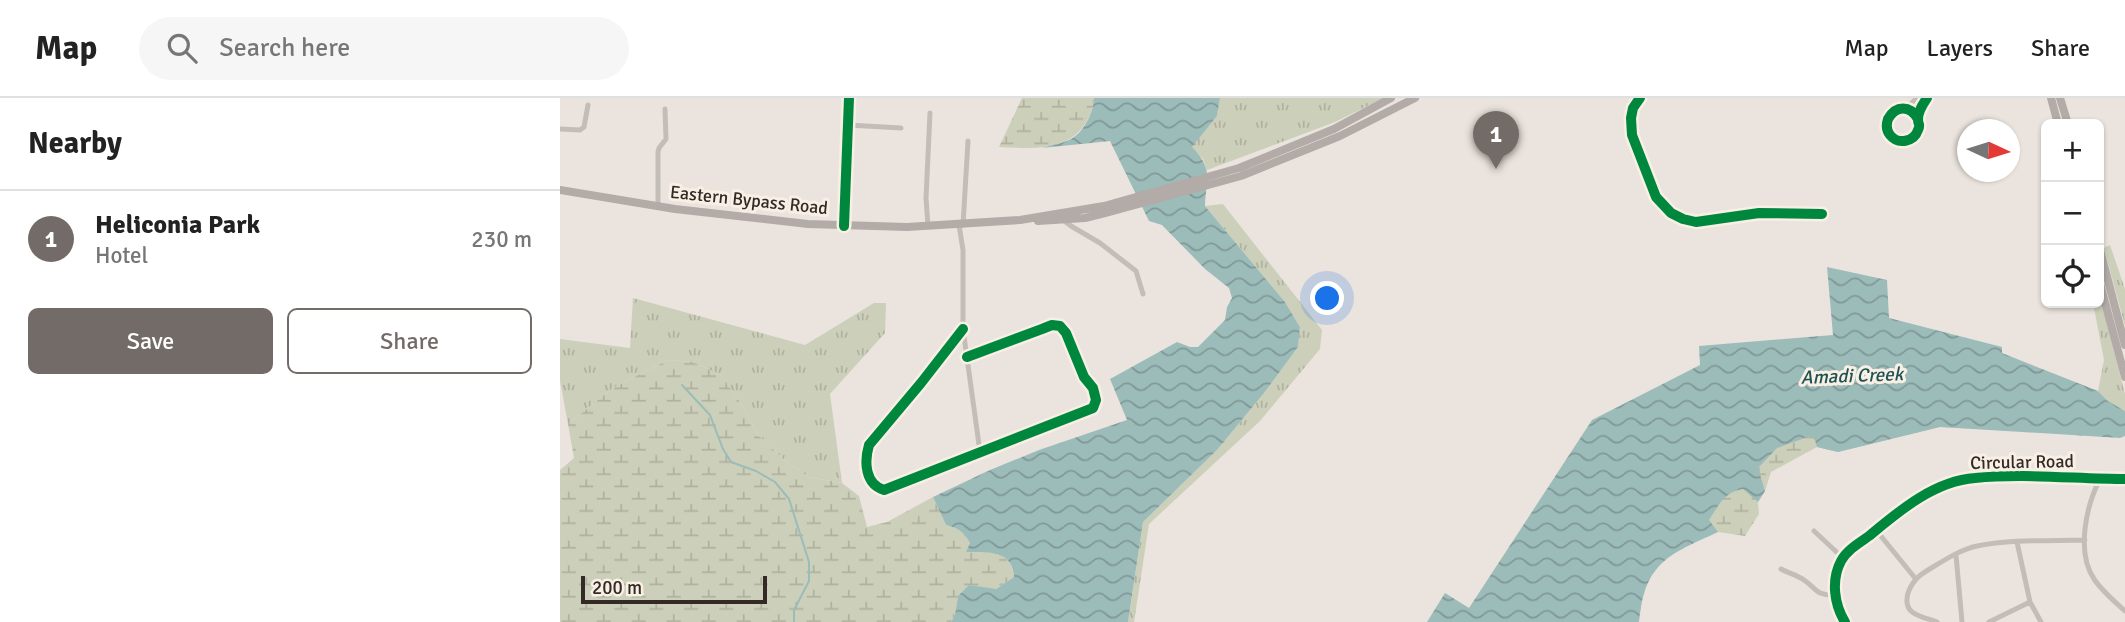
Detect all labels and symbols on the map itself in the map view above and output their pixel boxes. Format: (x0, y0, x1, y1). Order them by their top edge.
pin: 1 (1473, 111, 1519, 169)
north arrow (1957, 119, 2020, 182)
street label: Eastern Bypass Road (669, 181, 829, 219)
your location (1310, 281, 1344, 315)
water label: Amadi Creek (1800, 362, 1905, 390)
street label: Circular Road (1970, 450, 2074, 474)
scale bar (581, 573, 766, 605)

